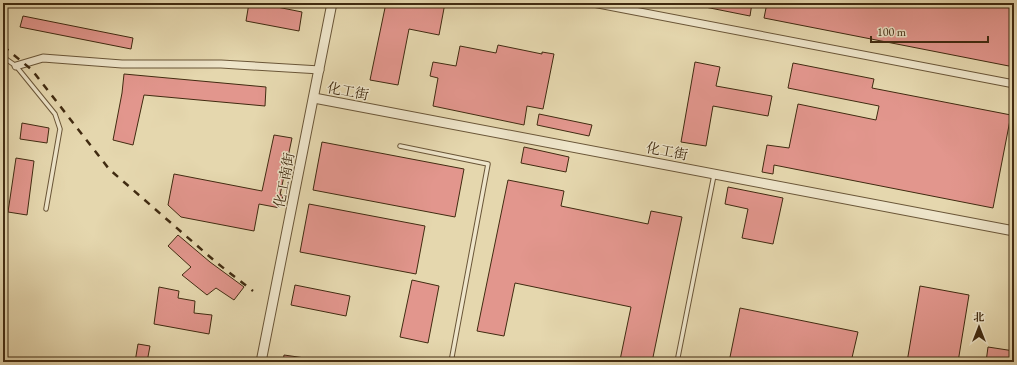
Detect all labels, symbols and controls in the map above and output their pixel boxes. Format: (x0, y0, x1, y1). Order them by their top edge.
scale bar (871, 18, 988, 44)
text: 100 m (877, 24, 907, 40)
street label: 化工街 (326, 78, 370, 104)
street label: 化工街 (645, 138, 689, 164)
street label: 化工南街 (270, 151, 298, 209)
north arrow (959, 307, 999, 347)
text: 北 (974, 310, 985, 324)

